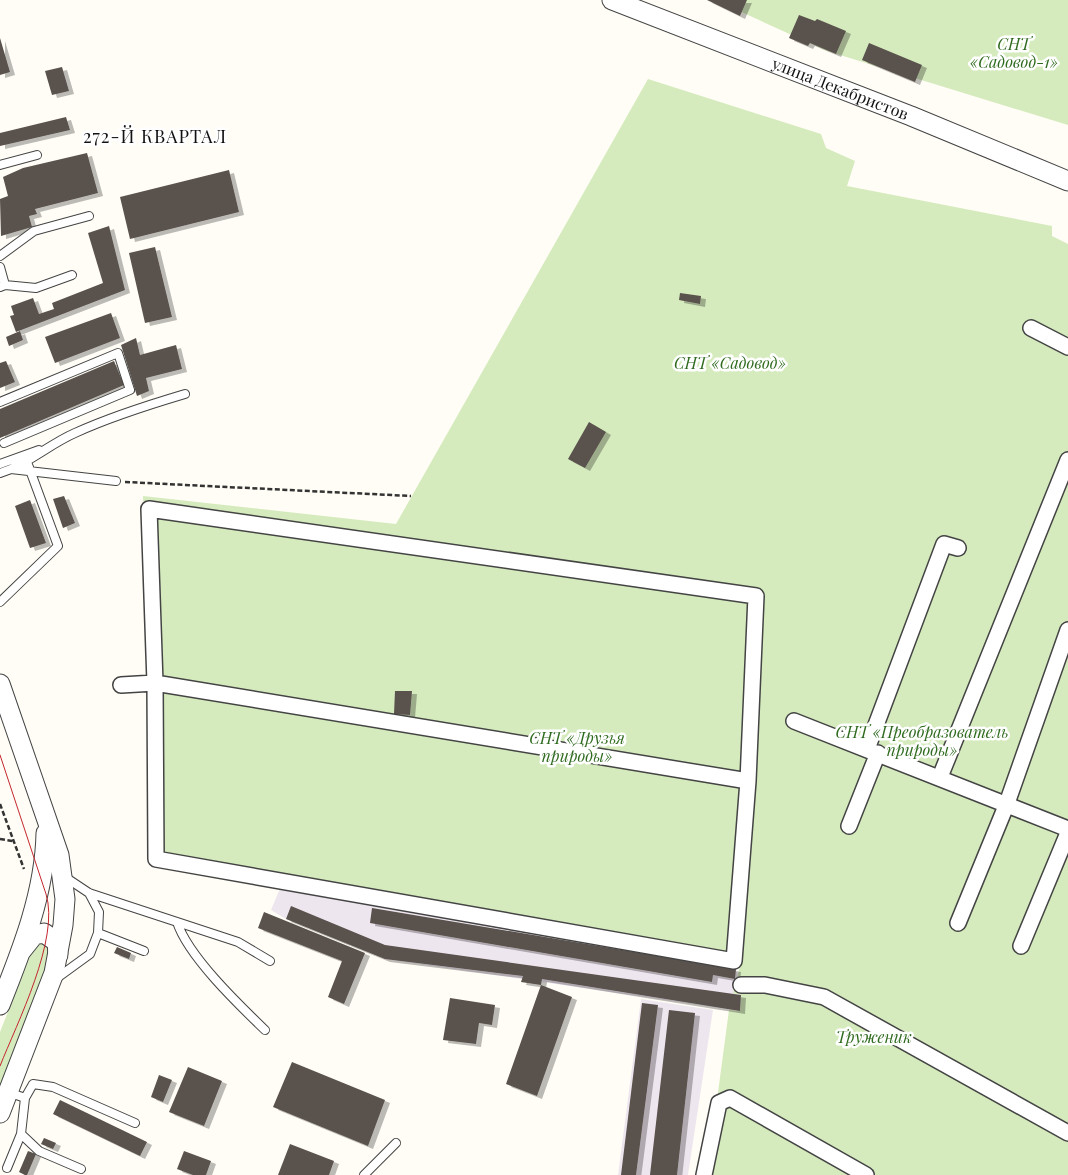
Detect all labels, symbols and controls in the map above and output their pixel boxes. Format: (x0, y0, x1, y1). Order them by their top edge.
park label: СНТ «Садовод-1» (970, 33, 1058, 72)
street label: улица Декабристов (768, 52, 912, 124)
district label: 272-Й КВАРТАЛ (83, 124, 227, 148)
park label: СНТ «Садовод» (674, 352, 786, 373)
park label: СНТ «Преобразователь природы» (835, 721, 1009, 760)
park label: СНТ «Друзья природы» (529, 727, 625, 766)
park label: Труженик (836, 1026, 912, 1047)

